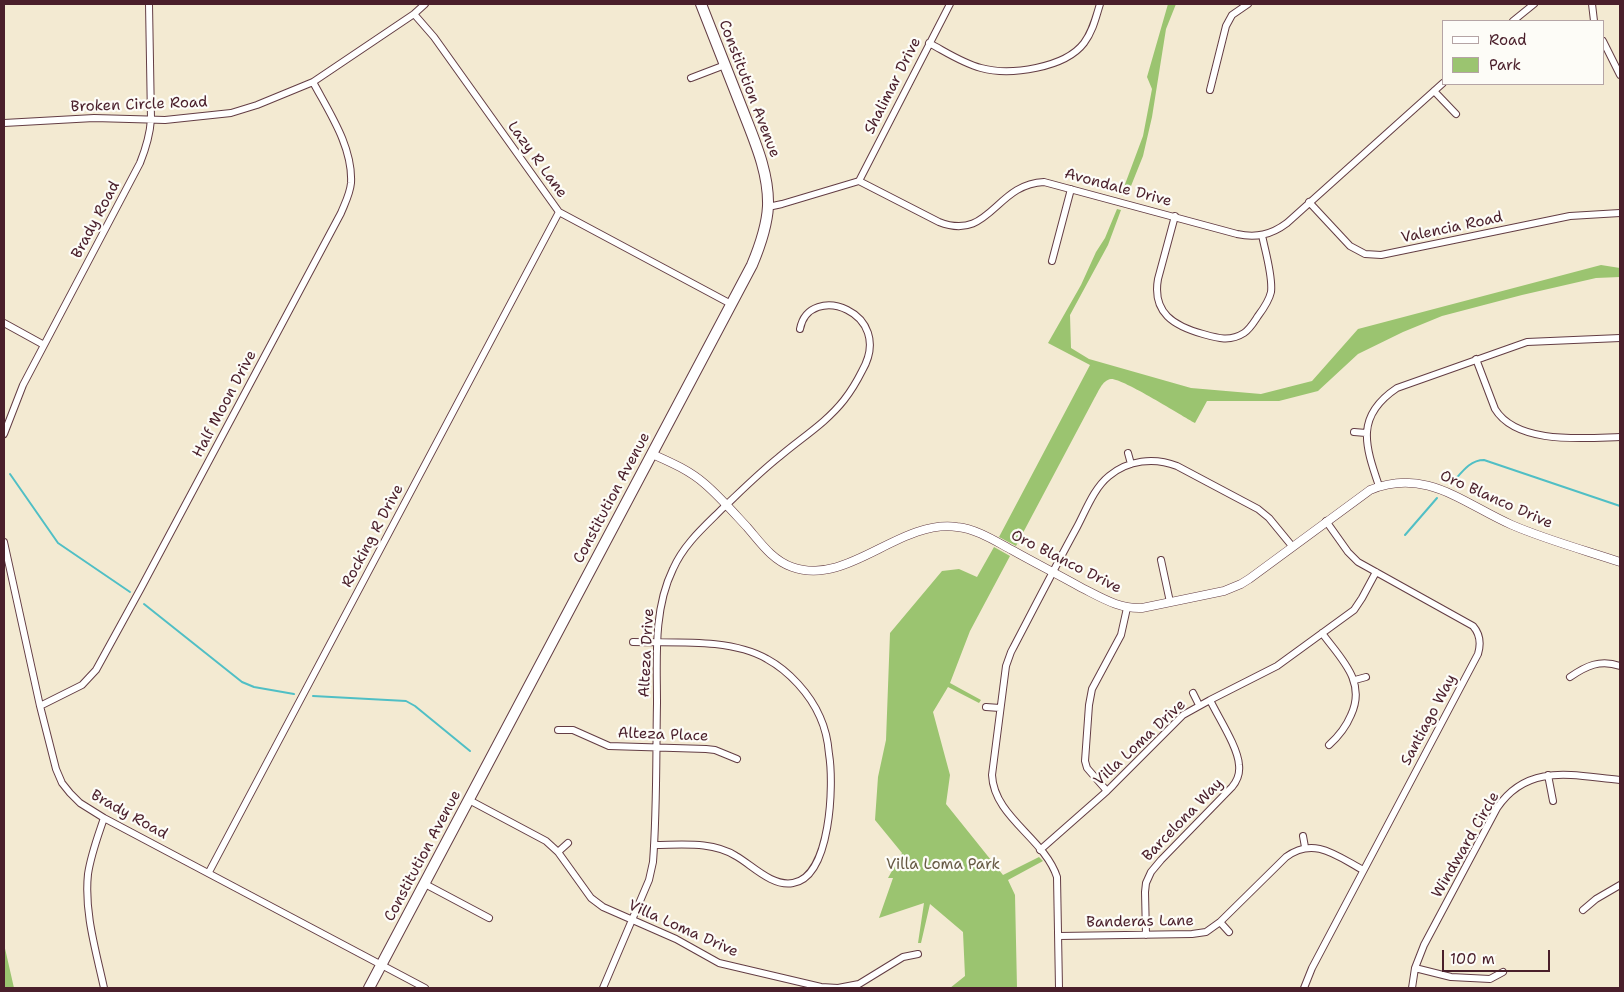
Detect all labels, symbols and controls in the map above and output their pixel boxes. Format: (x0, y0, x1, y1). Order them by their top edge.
street label: Constitution Avenue (714, 18, 784, 160)
legend (1442, 20, 1604, 85)
text: Road (1489, 30, 1527, 50)
street label: Shalimar Drive (861, 35, 925, 137)
text: Park (1489, 55, 1521, 75)
street label: Broken Circle Road (70, 94, 208, 116)
street label: Lazy R Lane (503, 118, 571, 202)
street label: Avondale Drive (1062, 165, 1174, 211)
street label: Brady Road (68, 178, 124, 262)
street label: Valencia Road (1400, 208, 1504, 248)
street label: Half Moon Drive (189, 347, 261, 461)
street label: Constitution Avenue (570, 429, 654, 567)
street label: Oro Blanco Drive (1437, 467, 1555, 533)
street label: Rocking R Drive (338, 481, 408, 591)
street label: Oro Blanco Drive (1008, 526, 1124, 598)
street label: Alteza Drive (636, 608, 658, 698)
street label: Santiago Way (1397, 671, 1461, 769)
street label: Villa Loma Drive (1090, 696, 1190, 790)
street label: Alteza Place (617, 724, 709, 746)
street label: Barcelona Way (1139, 775, 1227, 865)
street label: Brady Road (88, 787, 170, 843)
street label: Constitution Avenue (381, 787, 465, 925)
street label: Windward Circle (1428, 789, 1504, 901)
park label: Villa Loma Park (886, 856, 1000, 874)
street label: Villa Loma Drive (625, 897, 741, 961)
street label: Banderas Lane (1086, 912, 1194, 932)
scale bar (1444, 940, 1552, 972)
text: 100 m (1450, 949, 1495, 969)

